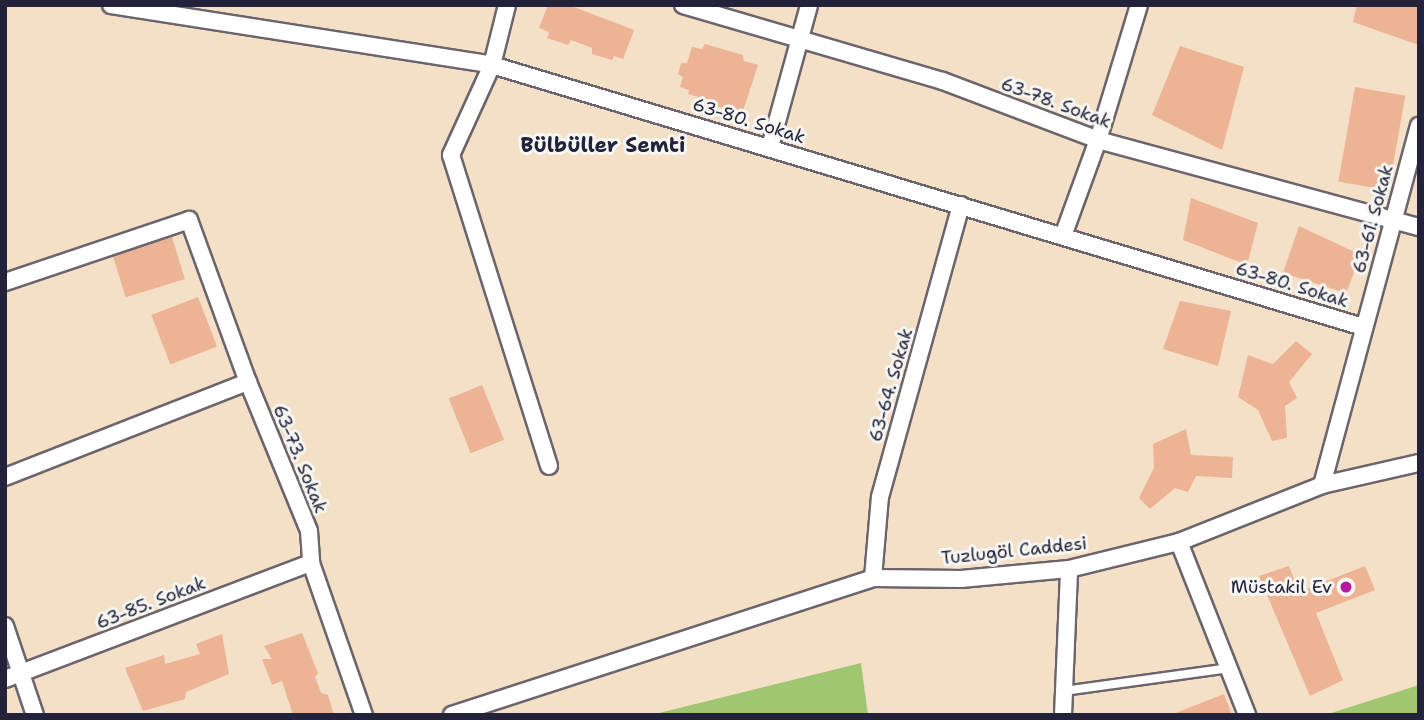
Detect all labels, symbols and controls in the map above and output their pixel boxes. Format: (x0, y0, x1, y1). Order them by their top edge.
street label: 63-78. Sokak (998, 73, 1114, 133)
street label: 63-80. Sokak (690, 94, 808, 148)
district label: Bülbüller Semti (521, 132, 685, 158)
street label: 63-61. Sokak (1348, 162, 1398, 276)
street label: 63-80. Sokak (1233, 258, 1351, 312)
street label: 63-64. Sokak (864, 326, 918, 444)
street label: 63-73. Sokak (268, 402, 332, 516)
street label: Tuzlugöl Caddesi (940, 533, 1088, 569)
street label: 63-85. Sokak (93, 572, 209, 634)
place label: Müstakil Ev (1231, 576, 1332, 598)
marker: Müstakil Ev (1338, 579, 1354, 595)

